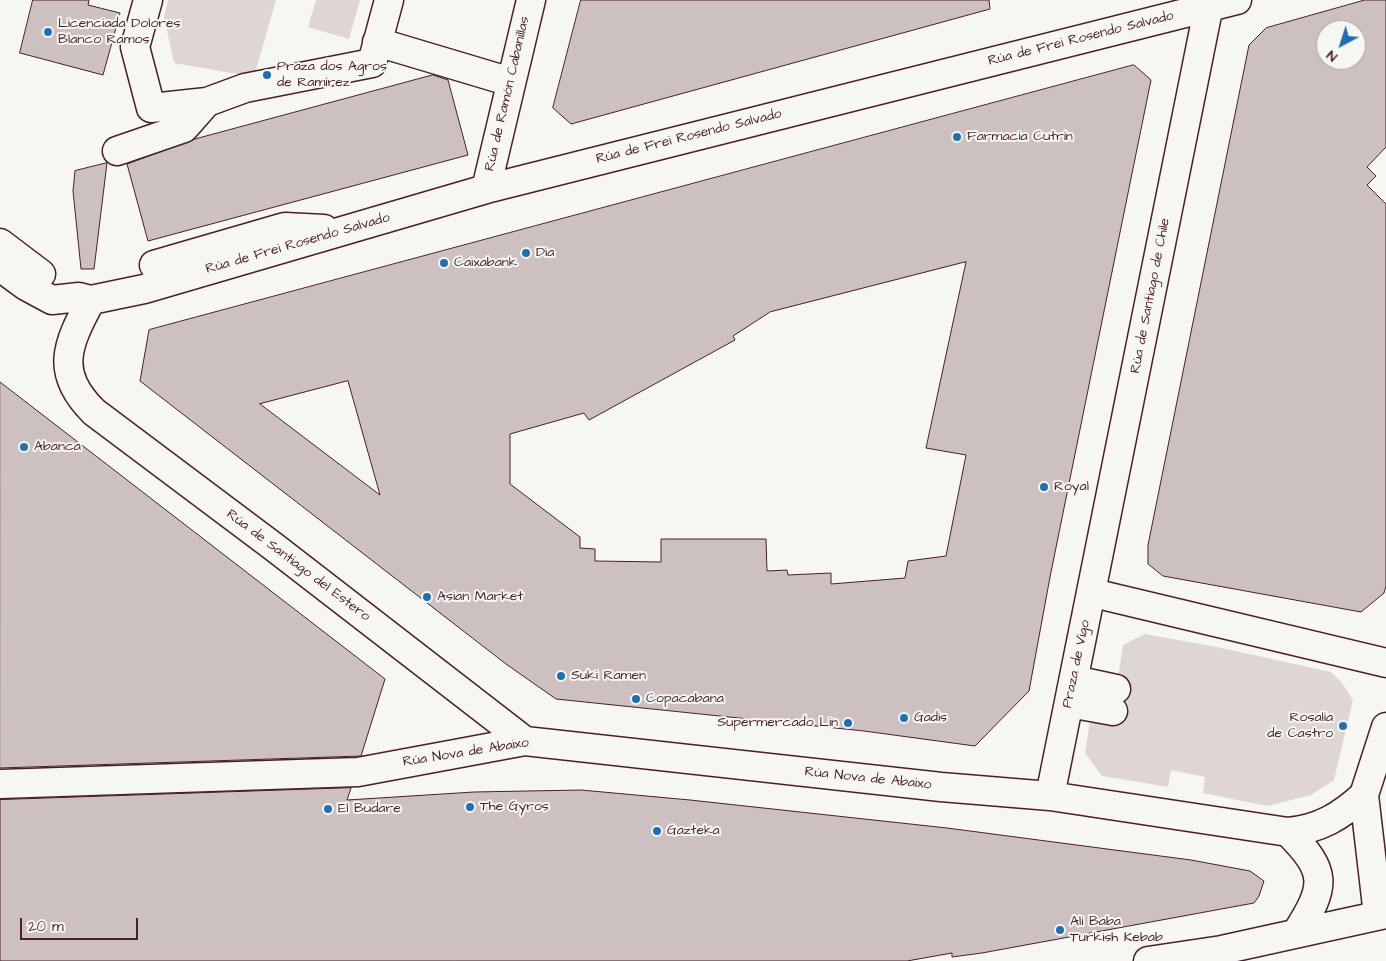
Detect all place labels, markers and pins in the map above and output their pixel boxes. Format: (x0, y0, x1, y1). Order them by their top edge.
place label: Licenciada Dolores Blanco Ramos (58, 16, 181, 48)
marker: Licenciada Dolores Blanco Ramos (42, 26, 54, 38)
place label: Praza dos Agros de Ramírez (277, 59, 387, 92)
marker: Praza dos Agros de Ramírez (261, 69, 273, 81)
place label: Farmacia Cutrín (967, 129, 1073, 145)
marker: Farmacia Cutrín (951, 131, 963, 143)
place label: Dia (536, 245, 554, 261)
marker: Dia (520, 247, 532, 259)
place label: Caixabank (454, 255, 517, 271)
marker: Caixabank (438, 257, 450, 269)
place label: Abanca (34, 439, 81, 455)
marker: Abanca (18, 441, 30, 453)
place label: Royal (1054, 479, 1089, 495)
marker: Royal (1038, 481, 1050, 493)
place label: Asian Market (437, 589, 523, 605)
marker: Asian Market (421, 591, 433, 603)
place label: Suki Ramen (571, 668, 646, 684)
marker: Suki Ramen (555, 670, 567, 682)
place label: Copacabana (646, 691, 724, 707)
marker: Copacabana (630, 693, 642, 705)
place label: Gadis (914, 710, 947, 726)
place label: Rosalía de Castro (1267, 710, 1333, 742)
marker: Gadis (898, 712, 910, 724)
place label: Supermercado Lin (717, 715, 838, 731)
marker: Supermercado Lin (842, 717, 854, 729)
marker: Rosalía de Castro (1337, 720, 1349, 732)
place label: The Gyros (480, 799, 549, 815)
place label: El Budare (338, 801, 401, 817)
marker: The Gyros (464, 801, 476, 813)
marker: El Budare (322, 803, 334, 815)
place label: Gazteka (667, 823, 720, 839)
marker: Gazteka (651, 825, 663, 837)
place label: Ali Baba Turkish Kebab (1070, 914, 1163, 946)
marker: Ali Baba Turkish Kebab (1054, 924, 1066, 936)

